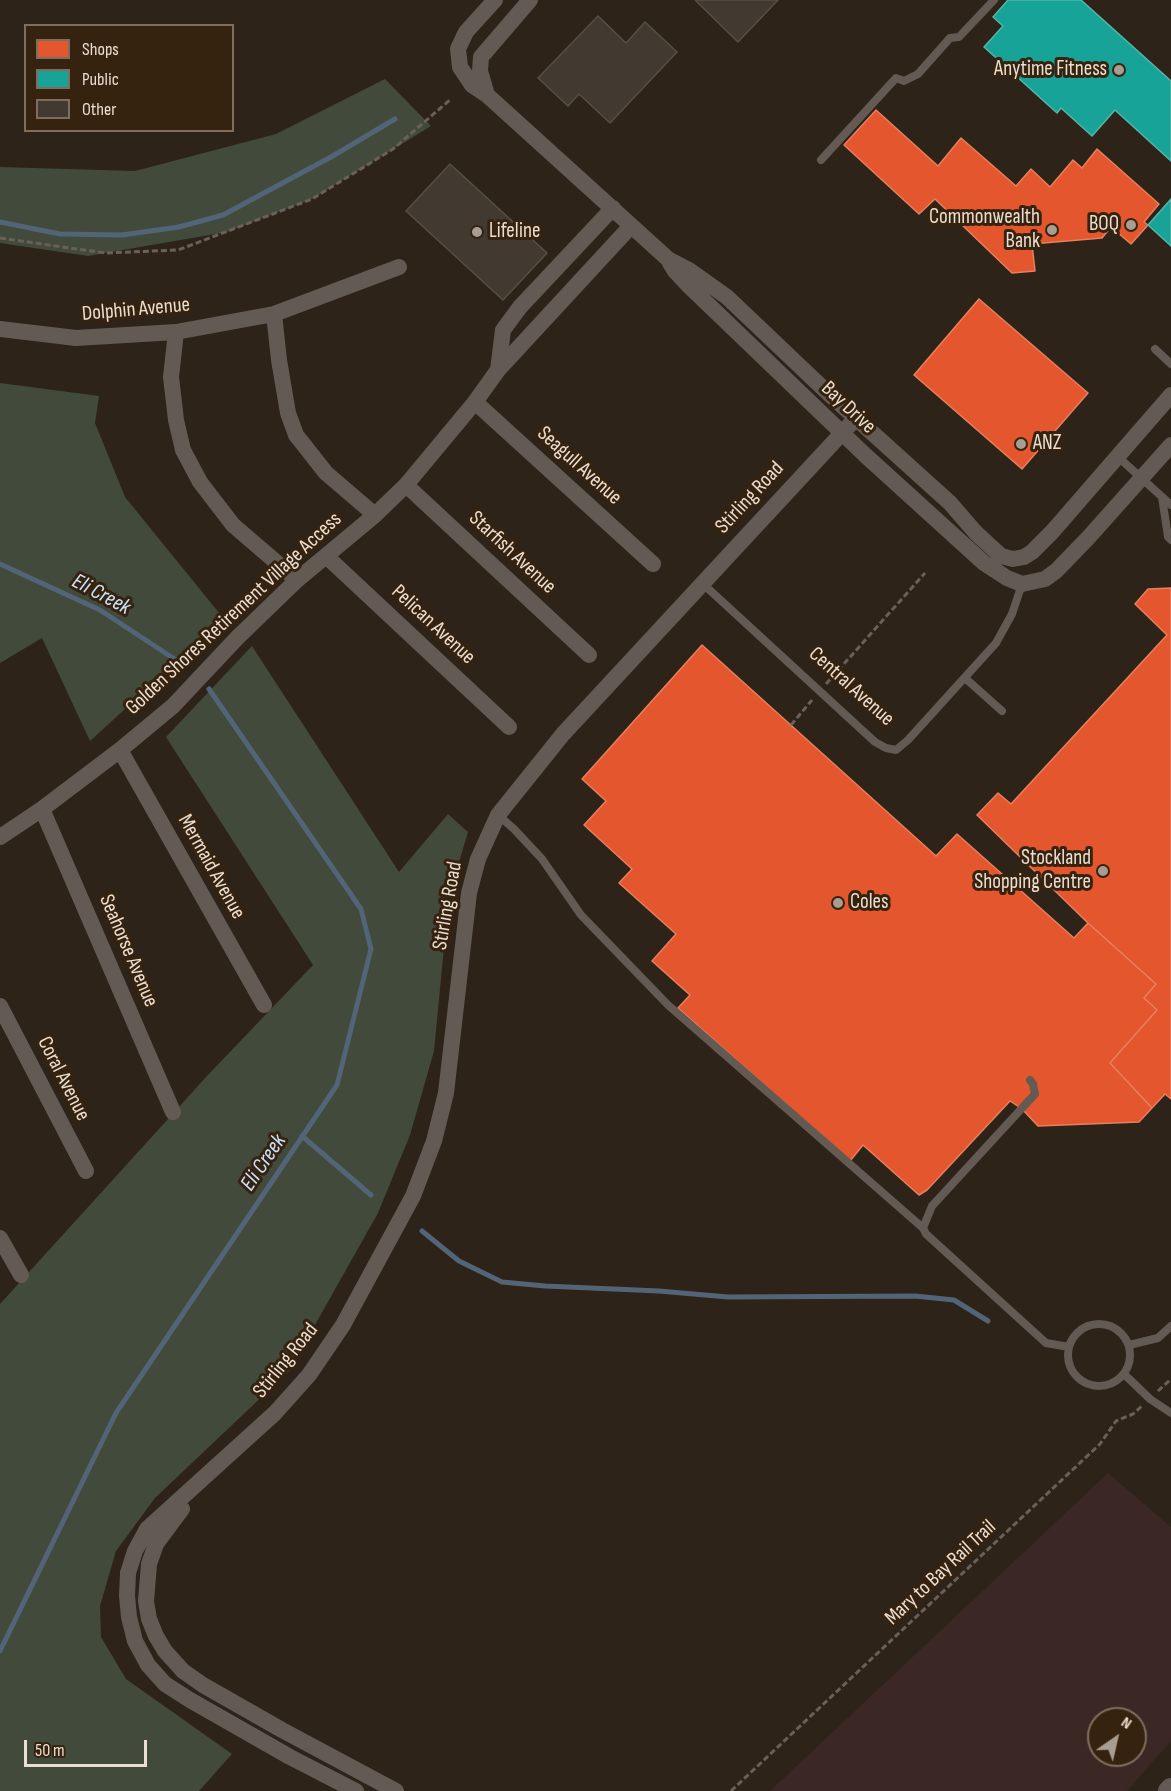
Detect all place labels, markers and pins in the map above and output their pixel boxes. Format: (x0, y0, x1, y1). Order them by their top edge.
place label: Anytime Fitness (994, 57, 1107, 83)
marker: Anytime Fitness (1112, 63, 1126, 77)
place label: Commonwealth Bank (929, 205, 1040, 255)
place label: BOQ (1089, 212, 1119, 238)
marker: BOQ (1124, 218, 1138, 232)
place label: Lifeline (489, 219, 540, 245)
marker: Commonwealth Bank (1045, 223, 1059, 237)
marker: Lifeline (470, 225, 484, 239)
place label: ANZ (1033, 431, 1061, 457)
marker: ANZ (1014, 437, 1028, 451)
place label: Stockland Shopping Centre (974, 846, 1091, 896)
marker: Stockland Shopping Centre (1096, 864, 1110, 878)
place label: Coles (850, 890, 889, 916)
marker: Coles (831, 896, 845, 910)

